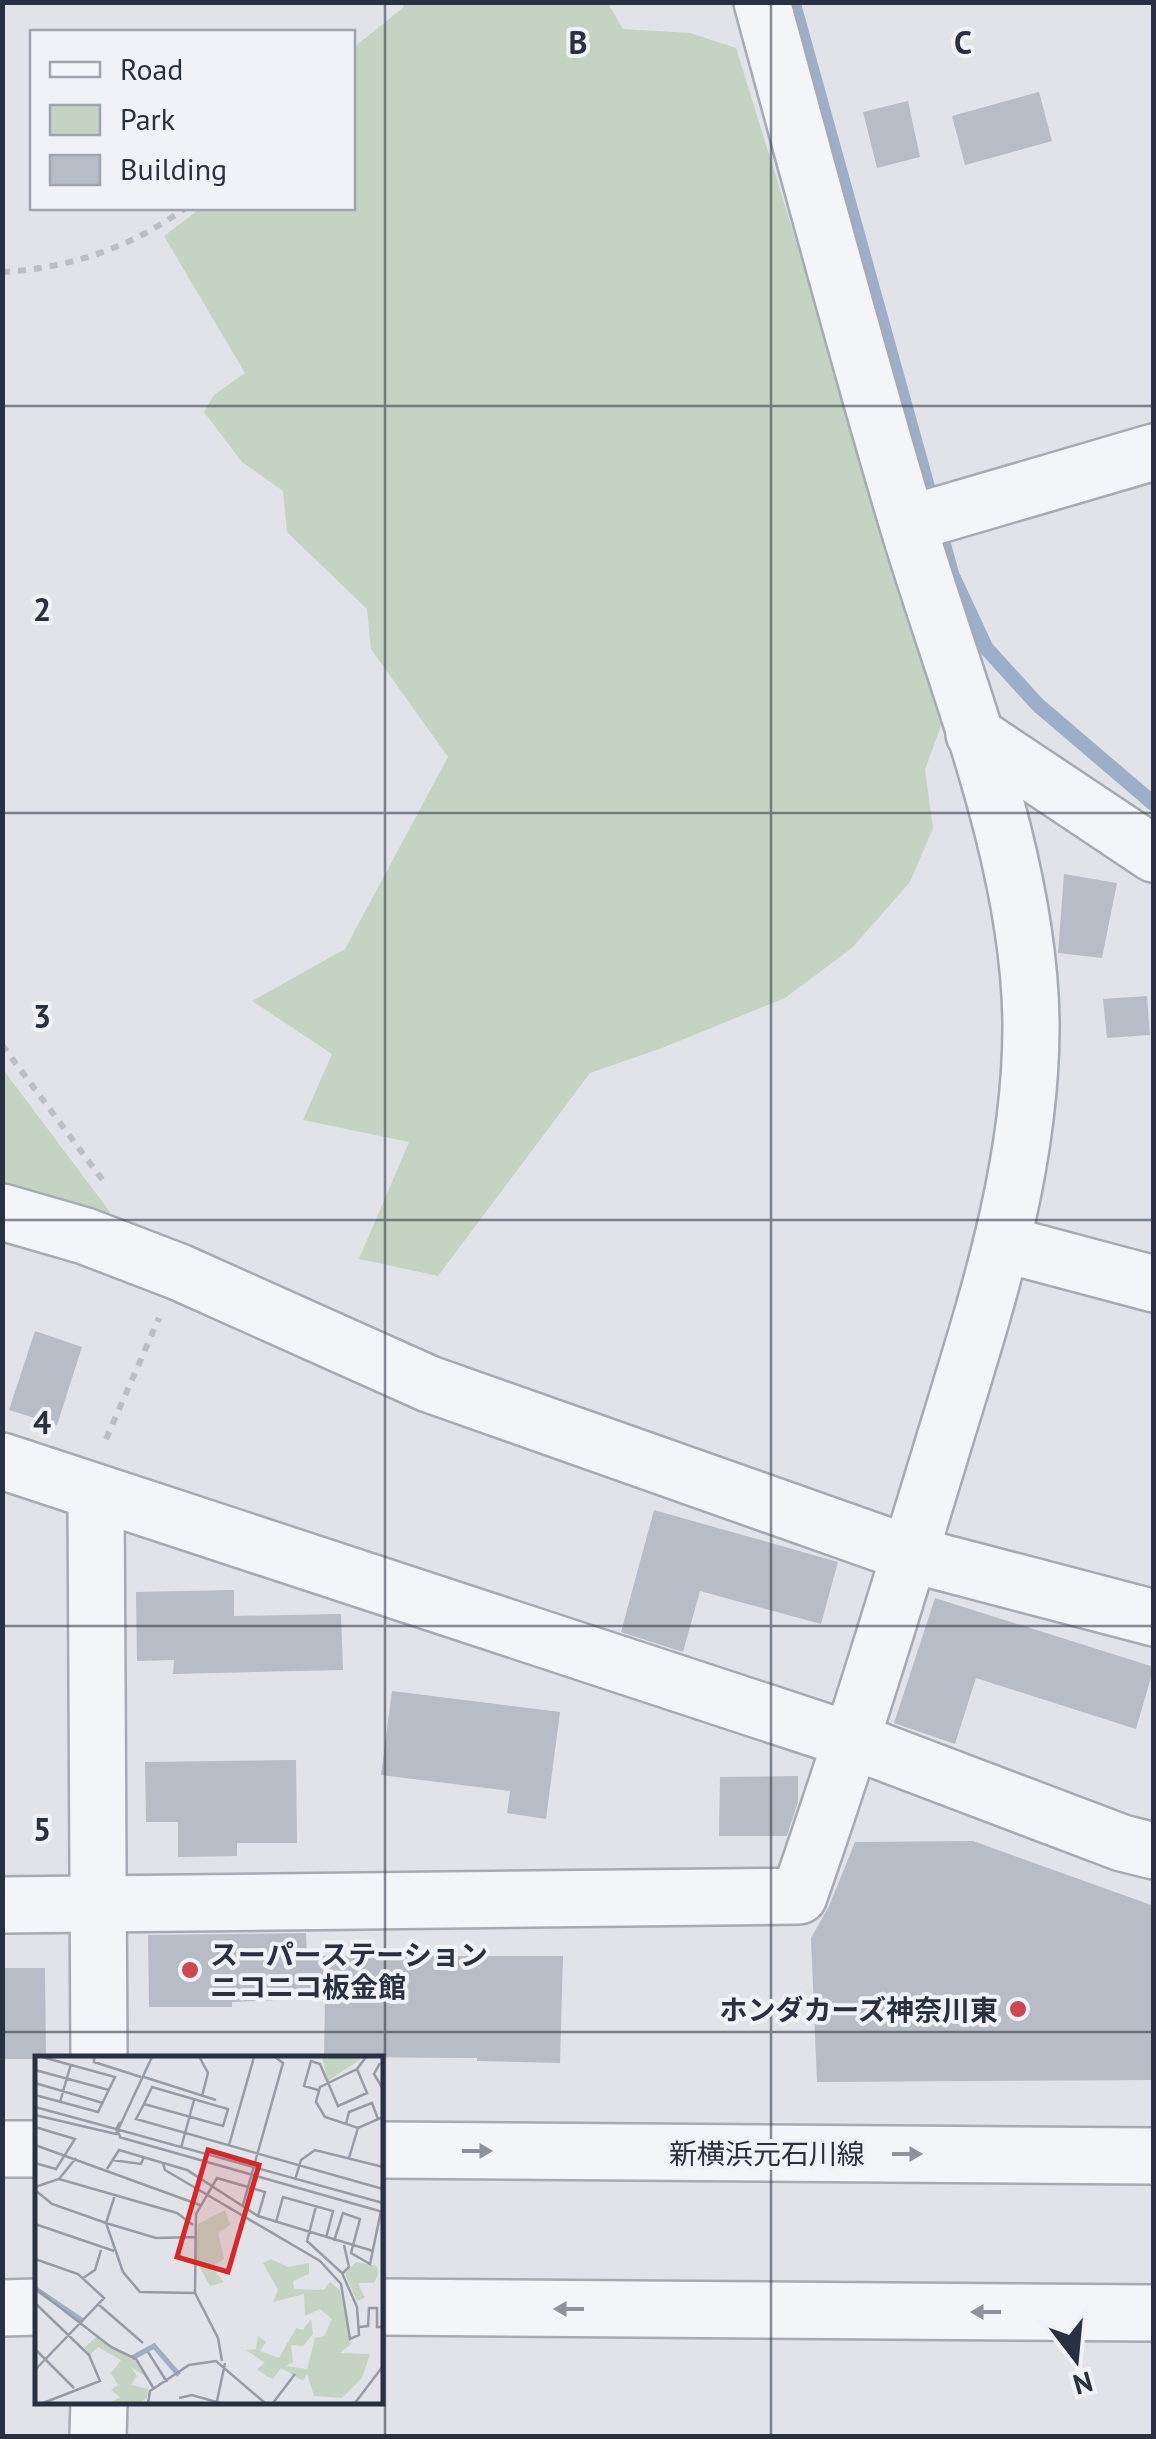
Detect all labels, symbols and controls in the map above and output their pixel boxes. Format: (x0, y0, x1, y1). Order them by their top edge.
text: B (569, 21, 587, 63)
text: C (954, 21, 972, 63)
legend (30, 30, 355, 210)
text: Road (120, 49, 184, 88)
text: Park (120, 99, 176, 138)
text: Building (120, 149, 227, 188)
text: 2 (33, 588, 51, 630)
text: 3 (33, 995, 51, 1037)
text: 4 (33, 1401, 51, 1443)
text: 5 (33, 1808, 51, 1850)
place label: スーパーステーション ニコニコ板金館 (210, 1936, 488, 2005)
marker: スーパーステーション ニコニコ板金館 (179, 1959, 201, 1981)
place label: ホンダカーズ神奈川東 (719, 1991, 998, 2028)
marker: ホンダカーズ神奈川東 (1007, 1998, 1029, 2020)
inset map (35, 2056, 382, 2404)
street label: 新横浜元石川線 (669, 2135, 865, 2172)
one-way arrow (462, 2143, 494, 2159)
one-way arrow (892, 2146, 924, 2162)
one-way arrow (553, 2301, 585, 2317)
one-way arrow (970, 2304, 1002, 2320)
north arrow (1026, 2309, 1126, 2409)
text: N (1069, 2363, 1097, 2404)

